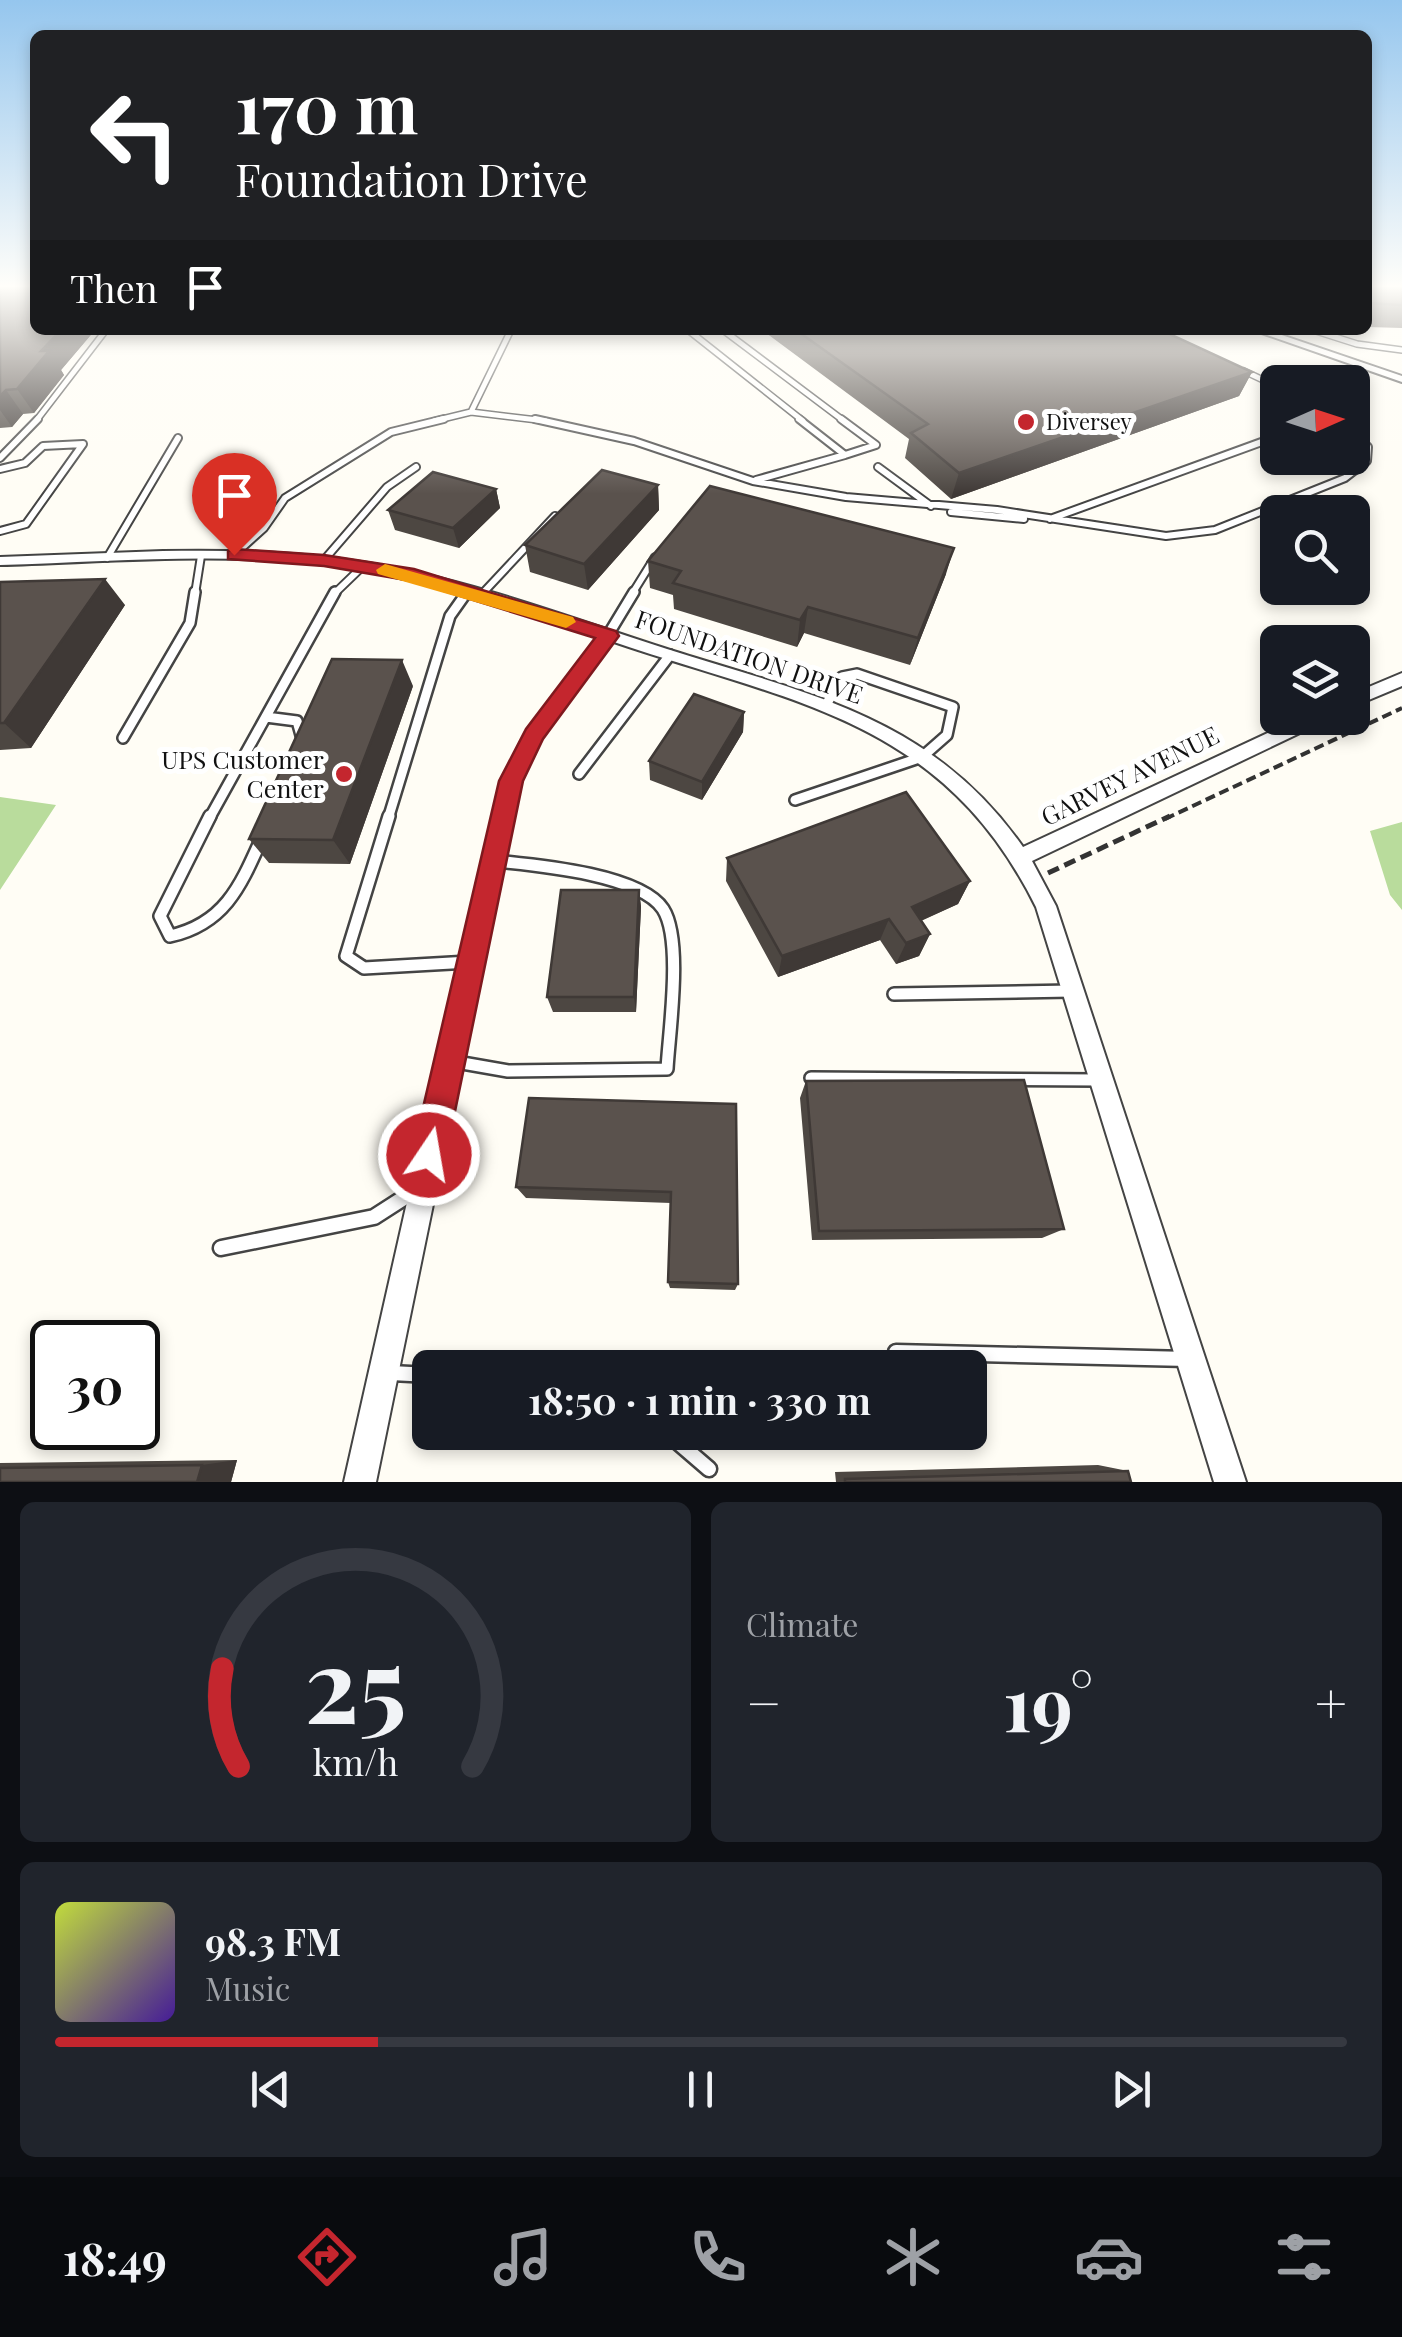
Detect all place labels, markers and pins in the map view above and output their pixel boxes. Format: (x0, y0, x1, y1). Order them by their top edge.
place label: Diversey (1046, 406, 1132, 436)
marker: Diversey (1015, 411, 1037, 433)
pin (192, 453, 277, 556)
place label: UPS Customer Center (161, 742, 324, 804)
marker: UPS Customer Center (333, 763, 355, 785)

